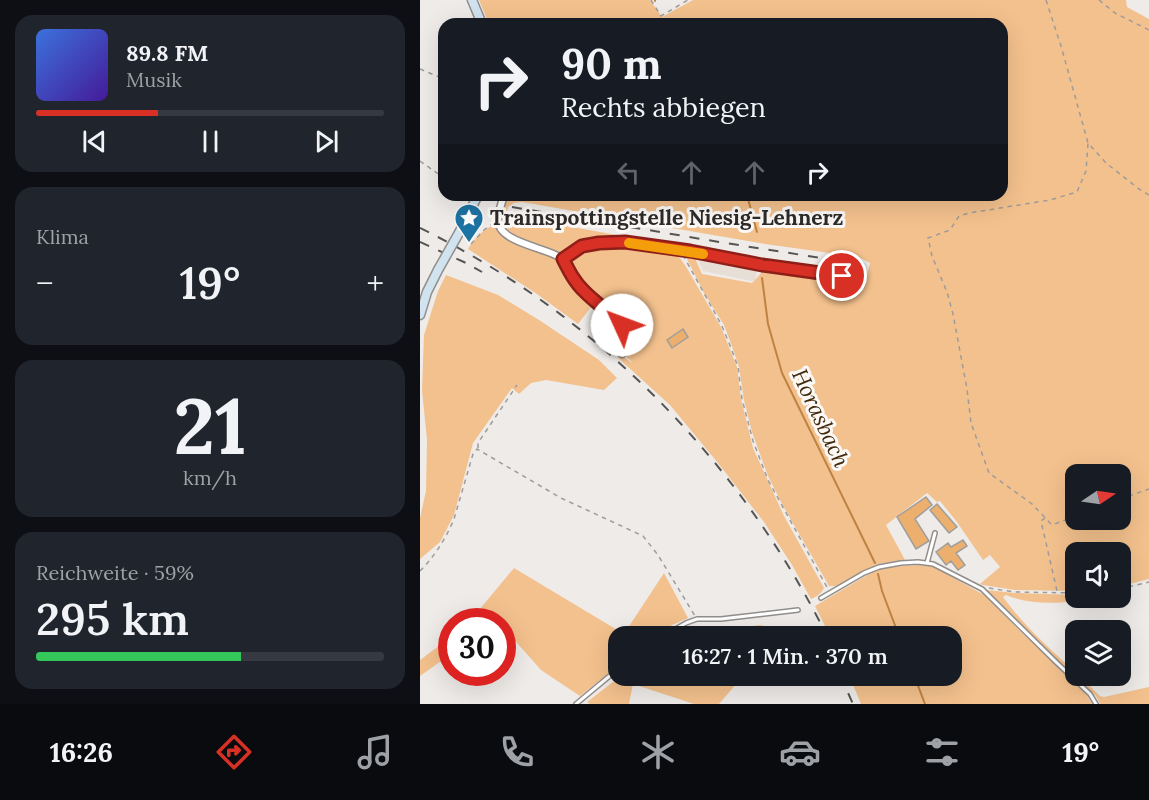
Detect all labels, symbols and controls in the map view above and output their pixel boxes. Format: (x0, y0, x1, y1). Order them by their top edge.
text: 90 m (561, 37, 662, 91)
text: 89.8 FM (126, 39, 208, 67)
icon: right (462, 42, 540, 120)
text: Musik (126, 67, 182, 92)
text: Rechts abbiegen (561, 90, 766, 124)
icon: previous (78, 125, 111, 158)
icon: pause (194, 125, 227, 158)
icon: next (310, 125, 343, 158)
icon: left (612, 156, 645, 189)
icon: ahead (675, 156, 708, 189)
icon: ahead (738, 156, 771, 189)
icon: right (801, 156, 834, 189)
place icon: Trainspottingstelle Niesig-Lehnerz (453, 202, 485, 244)
place label: Trainspottingstelle Niesig-Lehnerz (490, 204, 844, 231)
text: Klima (36, 224, 89, 249)
pin (816, 250, 867, 301)
text: 19° (179, 254, 241, 311)
icon: arrive (825, 259, 858, 292)
text: − (36, 262, 54, 304)
text: + (367, 262, 384, 304)
position arrow (590, 293, 654, 357)
water label: Horasbach (786, 364, 856, 472)
text: 21 (173, 376, 247, 475)
north arrow (1065, 464, 1131, 530)
map controls (1065, 464, 1131, 686)
text: km/h (183, 465, 237, 490)
button: sound (1065, 542, 1131, 608)
text: Reichweite · 59% (36, 560, 194, 585)
text: 295 km (36, 590, 189, 647)
speed limit sign: 30 (438, 608, 516, 686)
button: layers (1065, 620, 1131, 686)
text: 16:27 · 1 Min. · 370 m (682, 642, 888, 670)
icon: directions (213, 731, 255, 773)
icon: music (354, 731, 396, 773)
icon: phone (496, 731, 538, 773)
icon: climate (637, 731, 679, 773)
icon: car (779, 731, 821, 773)
icon: filters (921, 731, 963, 773)
text: 16:26 (50, 735, 113, 769)
text: 19° (1062, 735, 1099, 769)

